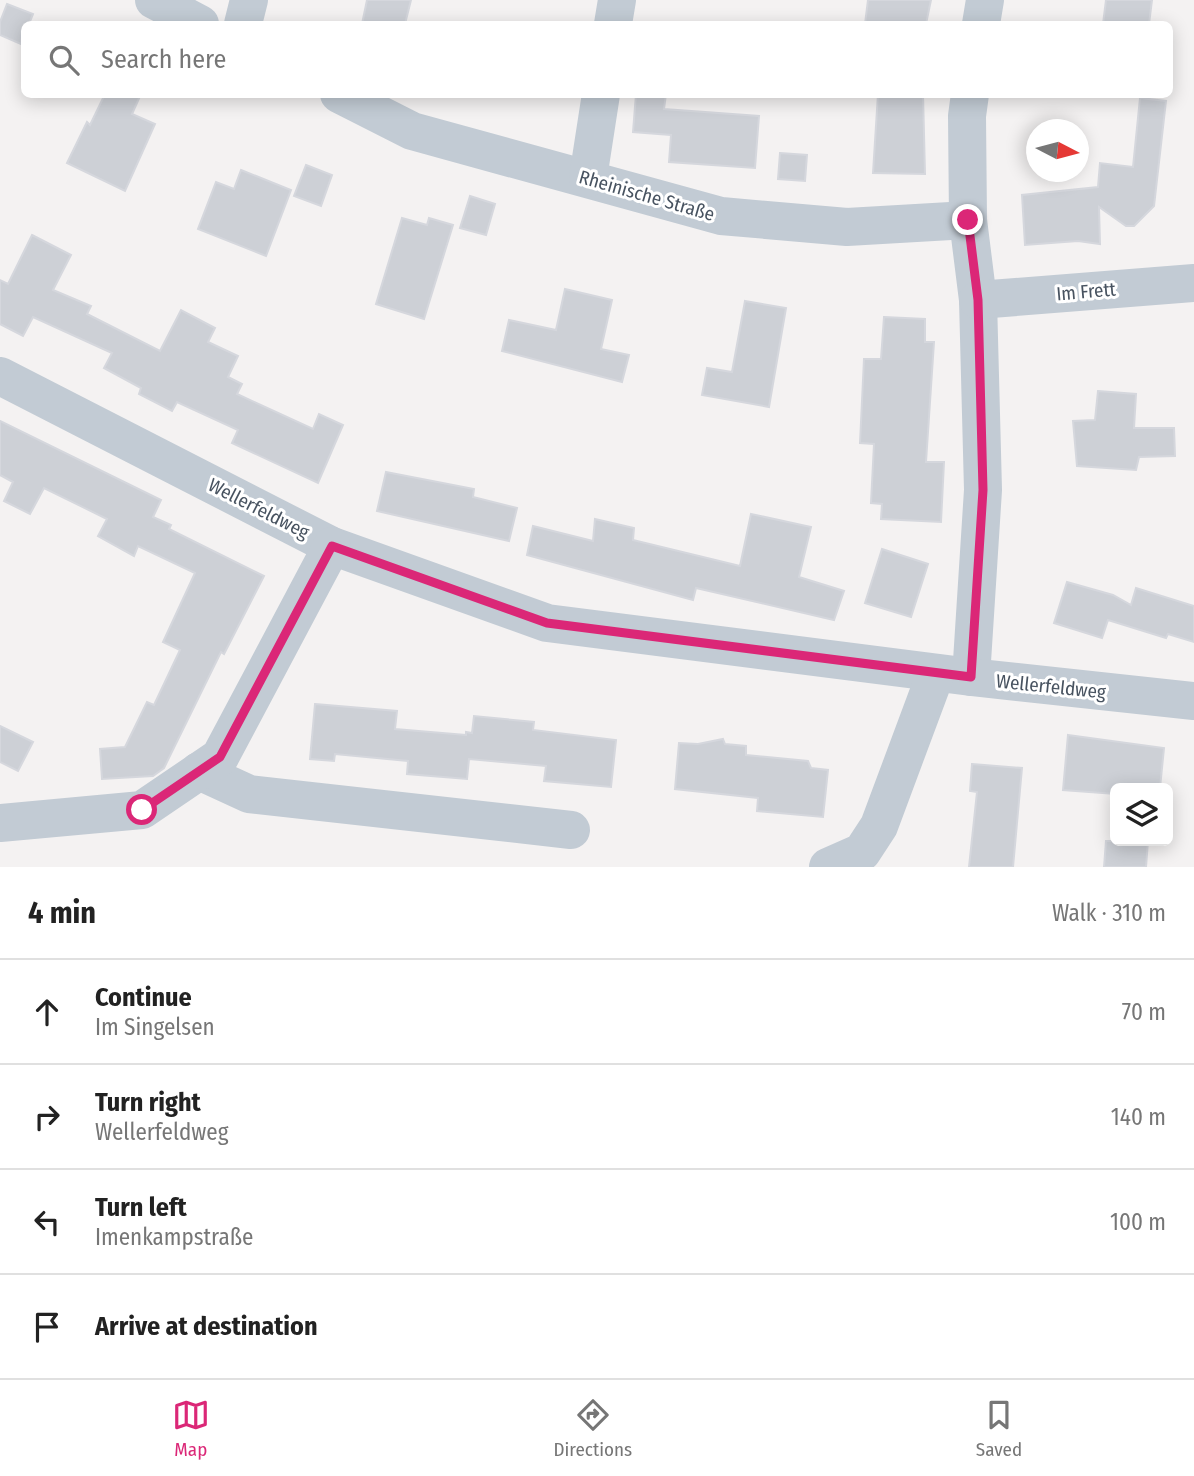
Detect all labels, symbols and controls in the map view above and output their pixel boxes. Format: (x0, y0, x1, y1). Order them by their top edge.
search box (21, 21, 1173, 98)
icon: search (45, 41, 83, 79)
text: Search here (101, 44, 226, 75)
north arrow (1026, 119, 1089, 182)
street label: Rheinische Straße (576, 165, 717, 226)
route end (952, 204, 983, 235)
street label: Im Frett (1055, 277, 1118, 306)
street label: Wellerfeldweg (204, 473, 313, 544)
street label: Wellerfeldweg (995, 669, 1107, 704)
map controls (1110, 783, 1173, 846)
button: layers (1110, 783, 1173, 846)
route start (126, 794, 157, 825)
text: 4 min (28, 895, 96, 931)
text: Walk · 310 m (1052, 899, 1166, 927)
text: Continue (95, 982, 192, 1013)
icon: ahead (28, 993, 66, 1031)
text: 70 m (1122, 998, 1166, 1026)
text: Im Singelsen (95, 1013, 215, 1041)
text: Turn right (95, 1087, 201, 1118)
icon: right (28, 1098, 66, 1136)
text: 140 m (1111, 1103, 1166, 1131)
text: Wellerfeldweg (95, 1118, 228, 1146)
text: Turn left (95, 1192, 187, 1223)
icon: left (28, 1203, 66, 1241)
text: 100 m (1110, 1208, 1166, 1236)
text: Imenkampstraße (95, 1223, 253, 1251)
icon: arrive (28, 1308, 66, 1346)
text: Arrive at destination (95, 1311, 318, 1342)
tab: Map (172, 1396, 210, 1461)
tab: Directions (554, 1396, 632, 1461)
tab: Saved (976, 1396, 1022, 1461)

